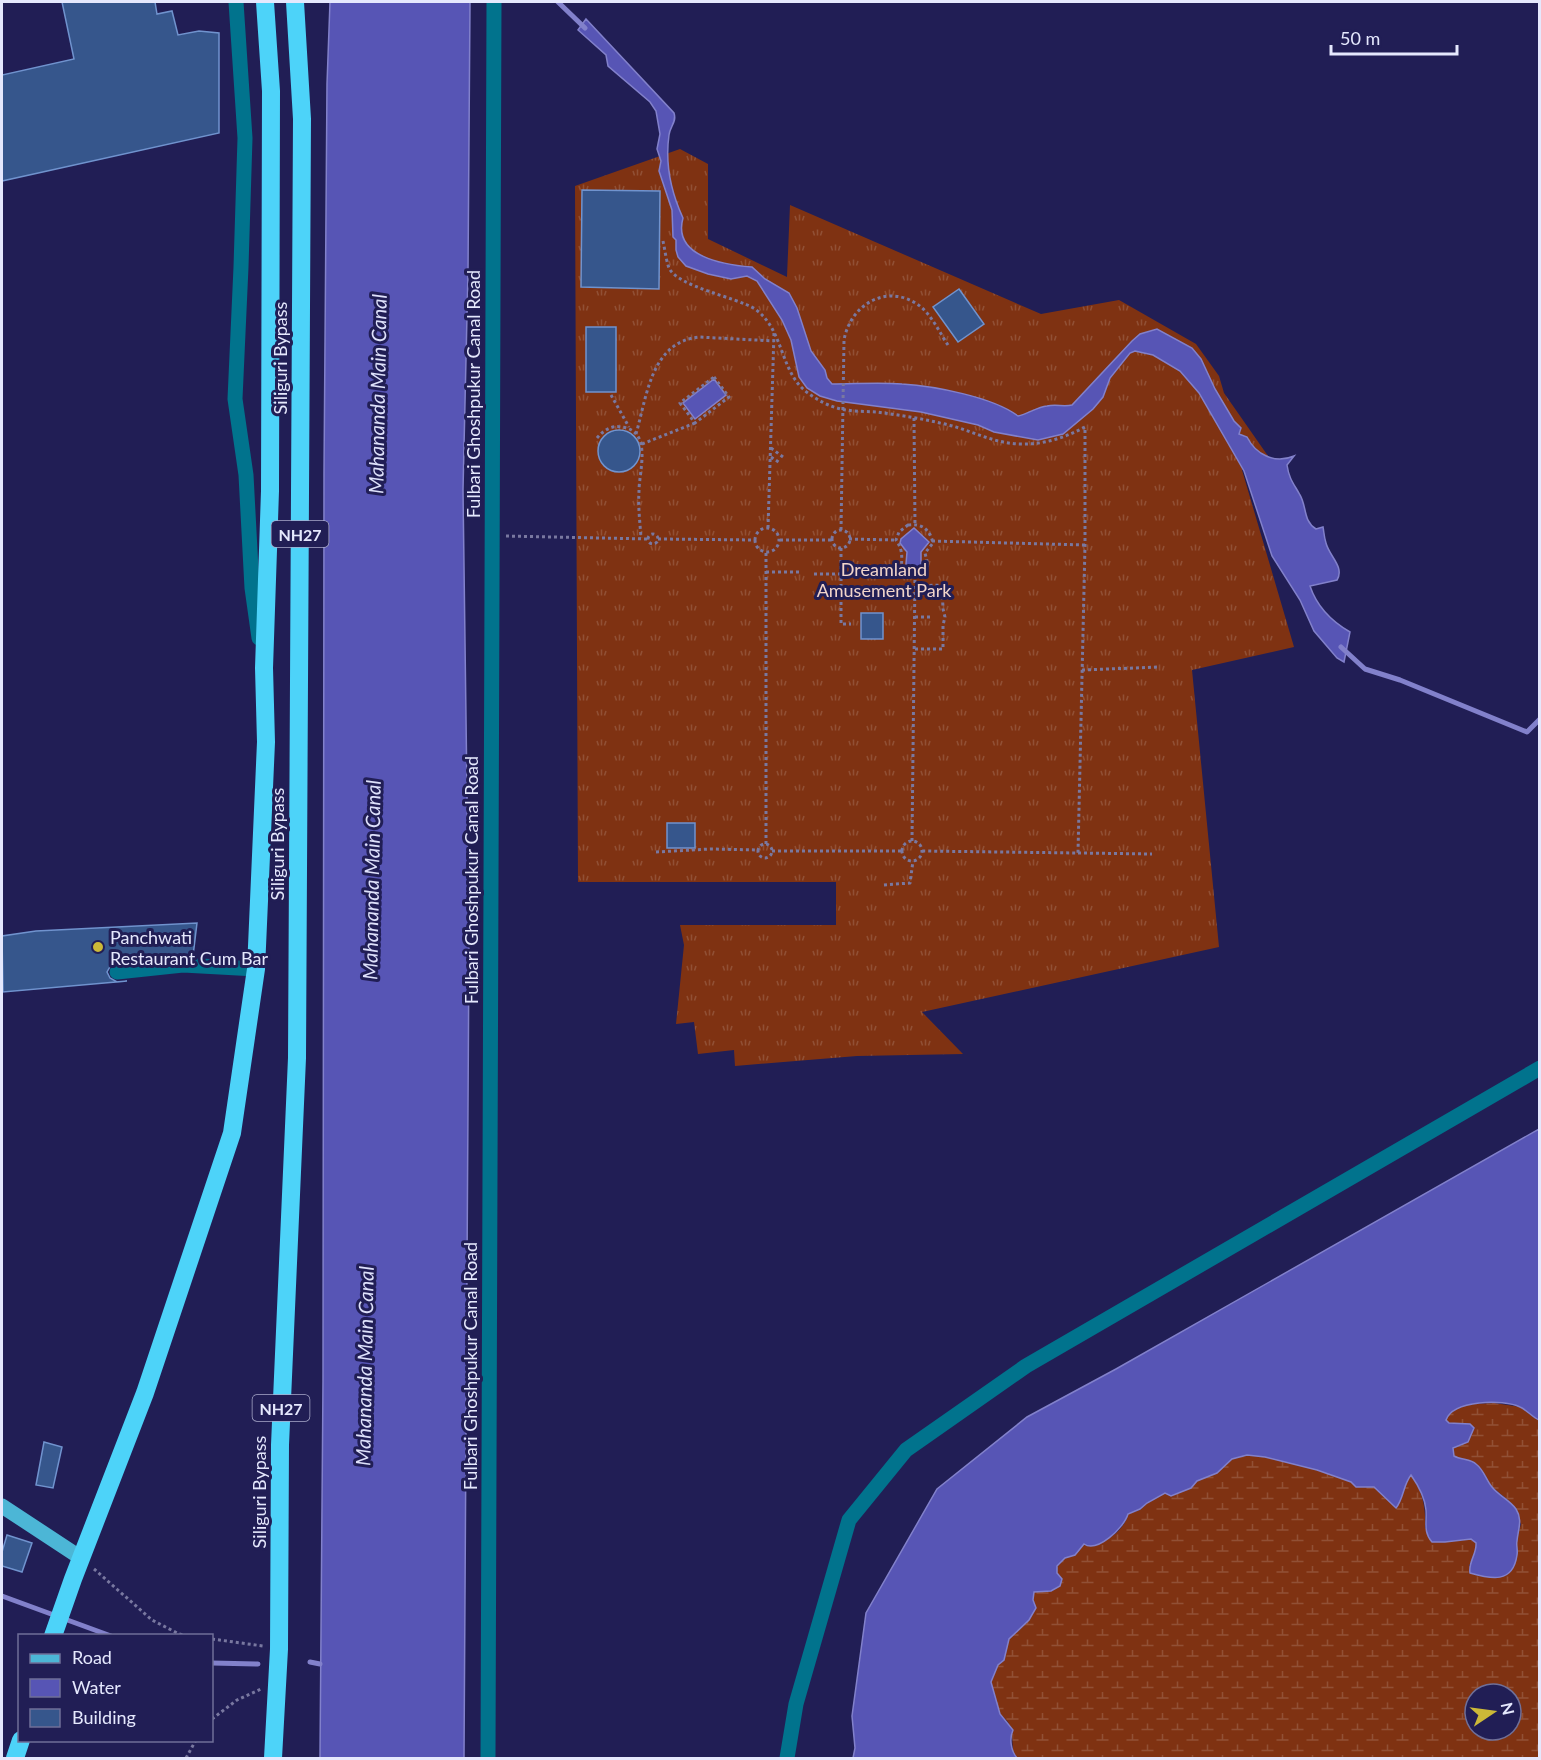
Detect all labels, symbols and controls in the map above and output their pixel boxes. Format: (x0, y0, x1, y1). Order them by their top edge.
scale bar (1331, 18, 1457, 56)
text: 50 m (1340, 27, 1380, 49)
street label: Fulbari Ghoshpukur Canal Road (462, 270, 484, 518)
water label: Mahananda Main Canal (363, 293, 391, 494)
street label: Siliguri Bypass (269, 301, 291, 414)
road number: NH27 (272, 521, 328, 547)
park label: Dreamland Amusement Park (817, 558, 952, 601)
street label: Fulbari Ghoshpukur Canal Road (460, 756, 482, 1004)
water label: Mahananda Main Canal (357, 779, 385, 980)
street label: Siliguri Bypass (266, 787, 288, 900)
place label: Panchwati Restaurant Cum Bar (110, 926, 269, 969)
marker: Panchwati Restaurant Cum Bar (91, 940, 105, 954)
street label: Fulbari Ghoshpukur Canal Road (459, 1242, 481, 1490)
water label: Mahananda Main Canal (350, 1265, 378, 1466)
road number: NH27 (252, 1395, 310, 1421)
street label: Siliguri Bypass (248, 1435, 270, 1548)
legend (18, 1634, 213, 1742)
text: Road (72, 1646, 112, 1668)
text: Water (72, 1676, 121, 1698)
north arrow (1463, 1682, 1523, 1742)
text: N (1497, 1700, 1519, 1717)
text: Building (72, 1706, 136, 1728)

